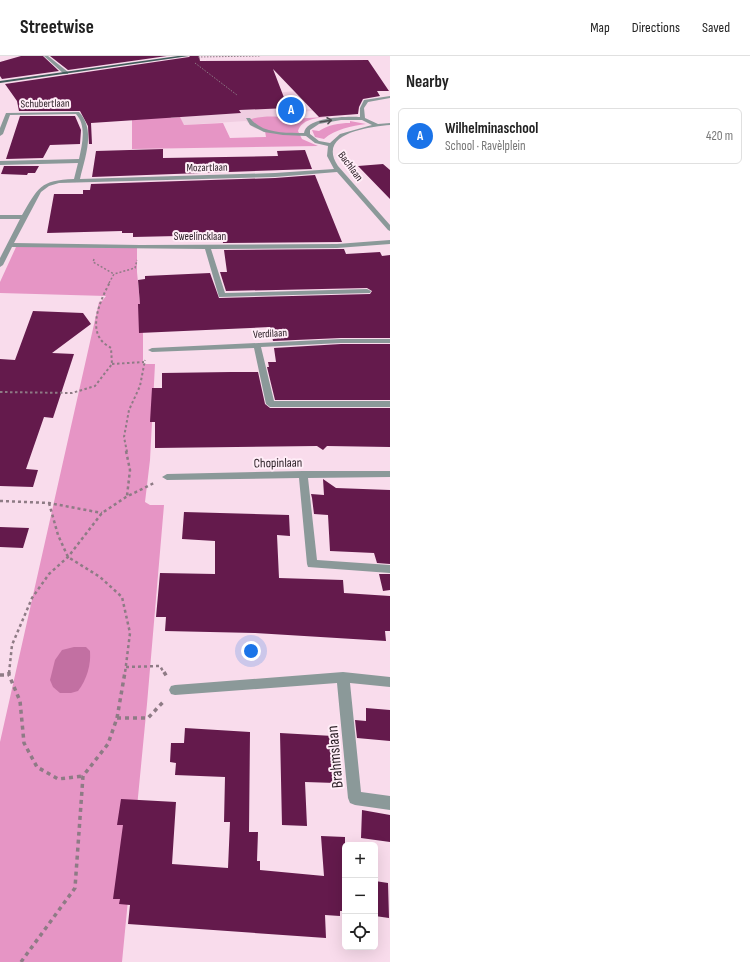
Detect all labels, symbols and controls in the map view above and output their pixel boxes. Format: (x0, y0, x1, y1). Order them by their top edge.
text: Streetwise (20, 16, 94, 39)
text: Map (590, 19, 610, 36)
text: Directions (632, 19, 680, 36)
text: Saved (702, 19, 730, 36)
text: Nearby (406, 72, 449, 92)
pin: A (278, 95, 304, 125)
street label: Schubertlaan (20, 97, 70, 110)
one-way arrow (319, 117, 332, 125)
text: Wilhelminaschool (445, 119, 538, 138)
text: A (417, 128, 423, 144)
text: 420 m (706, 128, 733, 144)
text: School · Ravèlplein (445, 138, 526, 154)
street label: Bachlaan (335, 149, 366, 184)
street label: Mozartlaan (186, 161, 228, 174)
street label: Sweelincklaan (174, 230, 227, 243)
street label: Verdilaan (253, 326, 288, 341)
street label: Chopinlaan (254, 455, 302, 471)
your location (241, 641, 261, 661)
street label: Brahmslaan (323, 725, 348, 789)
map controls (342, 842, 378, 950)
button: + (342, 842, 378, 878)
button: − (342, 878, 378, 914)
button: locate (342, 914, 378, 950)

